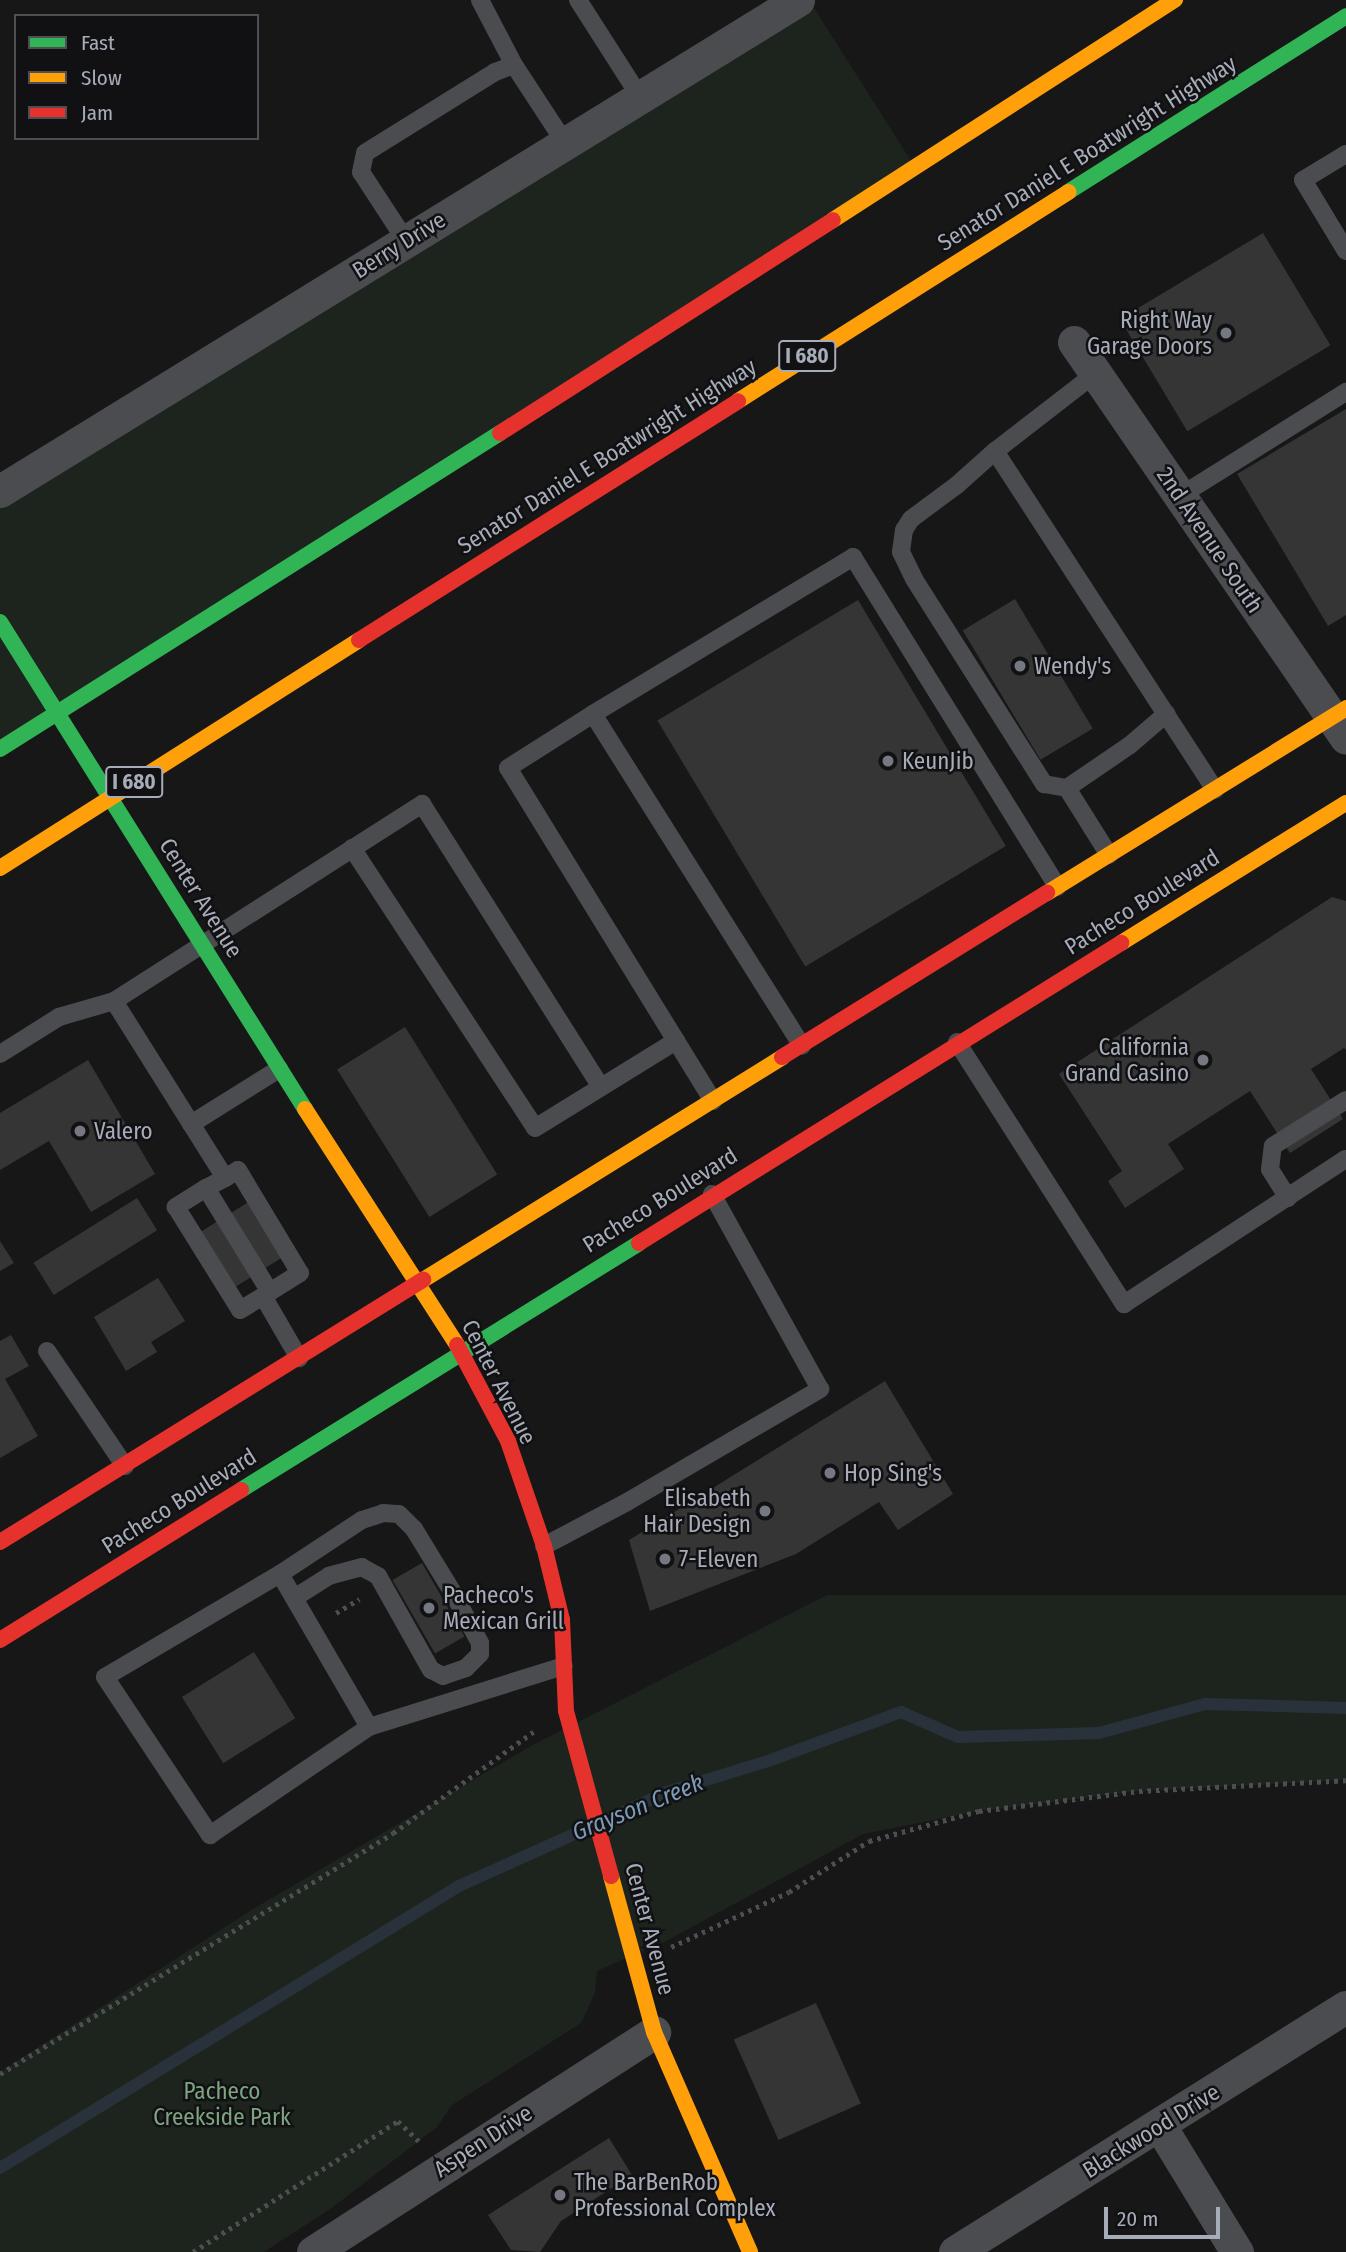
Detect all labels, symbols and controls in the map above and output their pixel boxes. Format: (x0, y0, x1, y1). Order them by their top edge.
legend (14, 14, 259, 140)
text: Fast (81, 30, 115, 56)
street label: Senator Daniel E Boatwright Highway (933, 49, 1241, 257)
text: Slow (81, 65, 122, 91)
text: Jam (81, 100, 113, 126)
street label: Berry Drive (347, 206, 451, 284)
place label: Right Way Garage Doors (1087, 306, 1212, 360)
marker: Right Way Garage Doors (1218, 325, 1234, 341)
road number: I 680 (777, 338, 837, 374)
street label: Senator Daniel E Boatwright Highway (453, 352, 761, 560)
street label: 2nd Avenue South (1151, 462, 1269, 618)
place label: Wendy's (1034, 652, 1111, 680)
marker: Wendy's (1012, 658, 1028, 674)
place label: KeunJib (902, 747, 974, 775)
marker: KeunJib (880, 753, 896, 769)
road number: I 680 (104, 764, 164, 800)
street label: Center Avenue (153, 833, 249, 963)
street label: Pacheco Boulevard (1060, 843, 1224, 961)
place label: California Grand Casino (1065, 1033, 1189, 1087)
marker: California Grand Casino (1195, 1052, 1211, 1068)
place label: Valero (94, 1117, 153, 1145)
marker: Valero (72, 1123, 88, 1139)
street label: Pacheco Boulevard (578, 1141, 742, 1259)
street label: Center Avenue (456, 1315, 542, 1449)
street label: Pacheco Boulevard (97, 1442, 261, 1560)
place label: Hop Sing's (844, 1459, 942, 1487)
marker: Hop Sing's (822, 1465, 838, 1481)
place label: Elisabeth Hair Design (643, 1484, 751, 1538)
marker: Elisabeth Hair Design (757, 1503, 773, 1519)
place label: 7-Eleven (679, 1545, 758, 1573)
marker: 7-Eleven (657, 1551, 673, 1567)
place label: Pacheco's Mexican Grill (443, 1581, 564, 1635)
marker: Pacheco's Mexican Grill (421, 1600, 437, 1616)
water label: Grayson Creek (568, 1769, 708, 1847)
street label: Center Avenue (619, 1860, 681, 1998)
park label: Pacheco Creekside Park (153, 2077, 291, 2131)
street label: Blackwood Drive (1078, 2078, 1224, 2184)
street label: Aspen Drive (429, 2099, 537, 2183)
place label: The BarBenRob Professional Complex (574, 2168, 776, 2222)
marker: The BarBenRob Professional Complex (552, 2187, 568, 2203)
scale bar (1108, 2192, 1224, 2236)
text: 20 m (1117, 2206, 1158, 2232)

